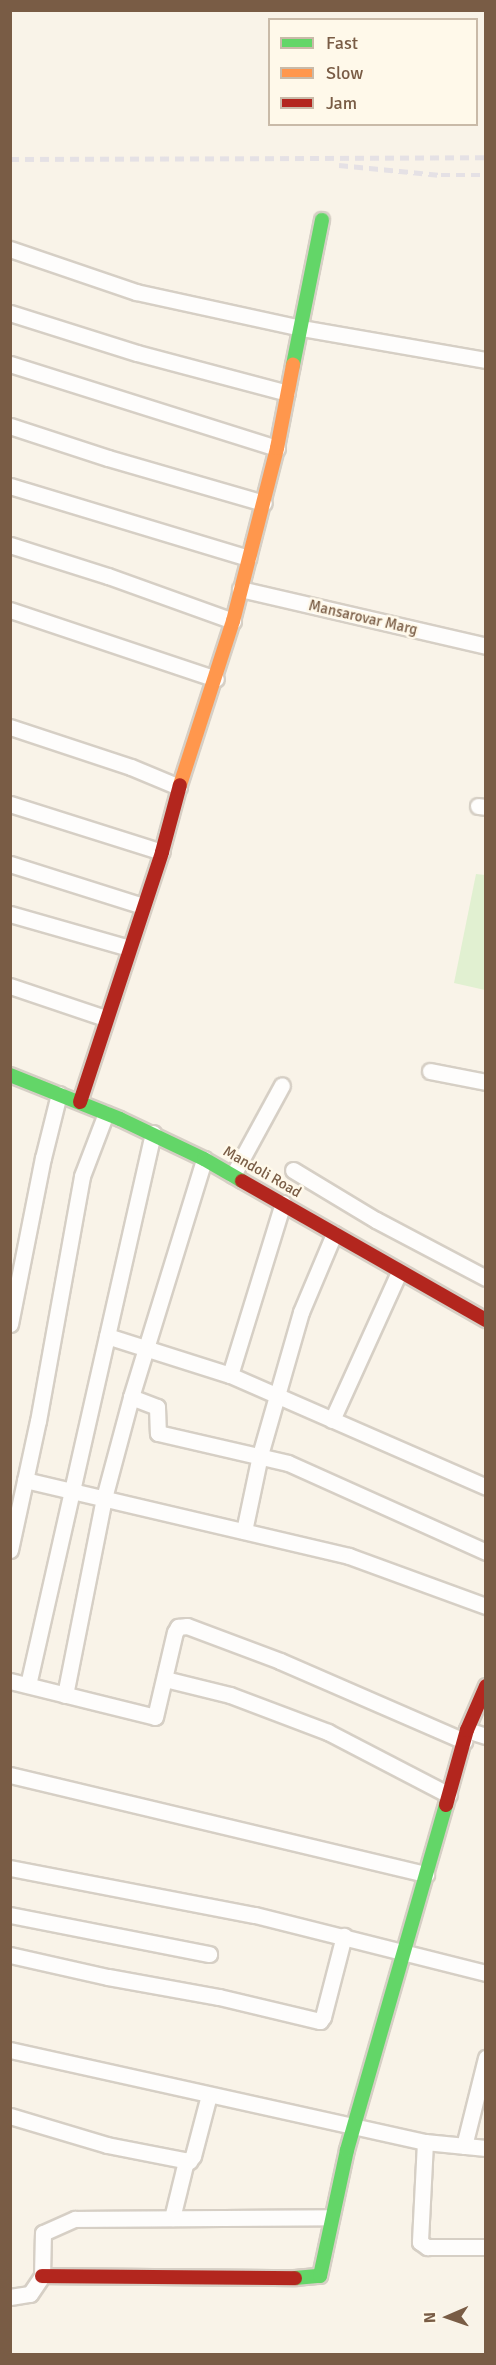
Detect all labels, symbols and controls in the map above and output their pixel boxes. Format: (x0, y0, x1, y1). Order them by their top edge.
legend (268, 18, 478, 126)
text: Fast (326, 32, 358, 54)
text: Slow (326, 62, 363, 84)
text: Jam (326, 92, 357, 114)
street label: Mansarovar Marg (307, 597, 419, 639)
street label: Mandoli Road (220, 1142, 304, 1202)
north arrow (418, 2287, 478, 2347)
text: N (420, 2312, 440, 2324)

